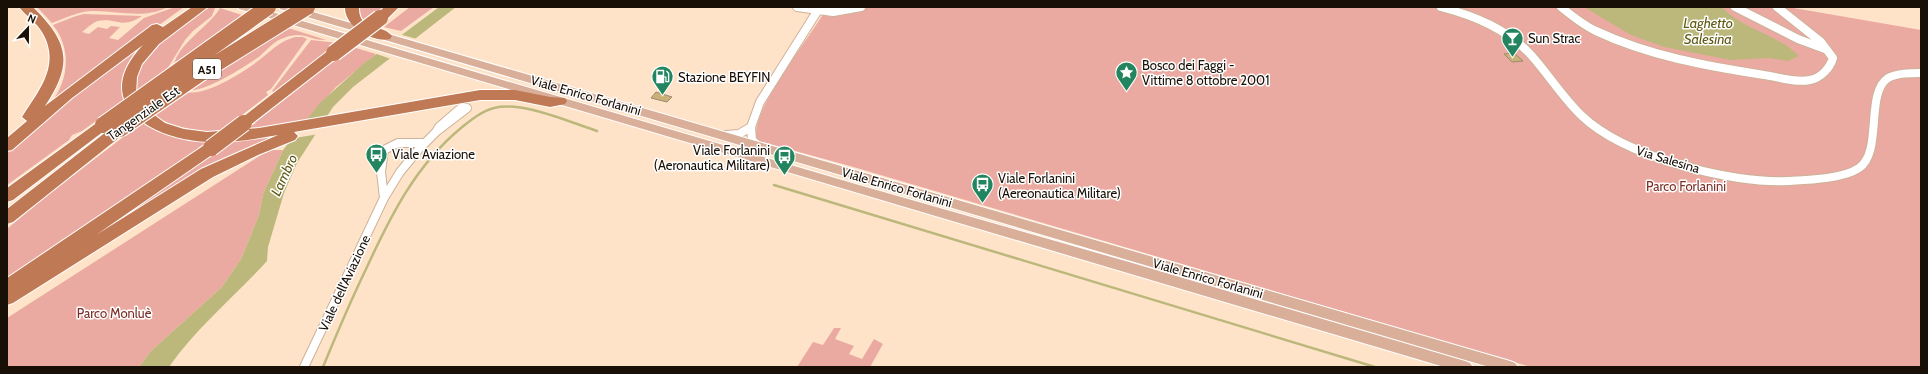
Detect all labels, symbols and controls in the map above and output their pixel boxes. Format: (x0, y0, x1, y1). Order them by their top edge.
north arrow (8, 8, 48, 48)
text: N (26, 11, 38, 27)
water label: Laghetto Salesina (1683, 14, 1733, 48)
bar icon: Sun Strac (1500, 25, 1526, 58)
place label: Sun Strac (1528, 30, 1581, 46)
place label: Bosco dei Faggi - Vittime 8 ottobre 2001 (1142, 57, 1269, 88)
road number: A51 (193, 59, 221, 79)
place icon: Bosco dei Faggi - Vittime 8 ottobre 2001 (1114, 59, 1140, 92)
fuel station icon: Stazione BEYFIN (649, 64, 675, 97)
place label: Stazione BEYFIN (678, 69, 771, 85)
street label: Viale Enrico Forlanini (529, 72, 643, 118)
street label: Tangenziale Est (104, 82, 183, 144)
bus stop icon: Viale Aviazione (363, 141, 389, 174)
place label: Viale Forlanini (Aeronautica Militare) (654, 142, 770, 173)
street label: Via Salesina (1634, 142, 1702, 176)
bus stop icon: Viale Forlanini (Aeronautica Militare) (772, 144, 798, 177)
place label: Viale Aviazione (392, 146, 475, 162)
water label: Lambro (267, 151, 301, 199)
street label: Viale Enrico Forlanini (840, 164, 954, 210)
place label: Viale Forlanini (Aereonautica Militare) (998, 170, 1121, 201)
bus stop icon: Viale Forlanini (Aereonautica Militare) (970, 172, 996, 205)
park label: Parco Forlanini (1646, 178, 1726, 194)
street label: Viale dell'Aviazione (315, 232, 373, 334)
street label: Viale Enrico Forlanini (1151, 255, 1265, 301)
park label: Parco Monluè (77, 305, 152, 321)

